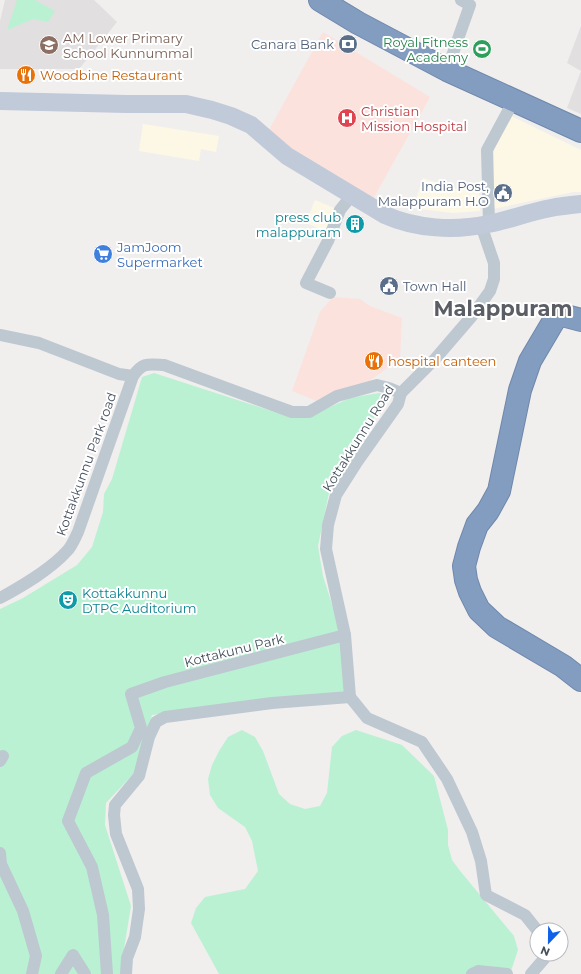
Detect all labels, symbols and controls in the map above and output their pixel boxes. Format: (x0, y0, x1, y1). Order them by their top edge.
place label: AM Lower Primary School Kunnummal (63, 30, 193, 61)
bank icon: Canara Bank (337, 33, 359, 55)
school or university icon: AM Lower Primary School Kunnummal (38, 34, 60, 56)
place label: Royal Fitness Academy (383, 34, 469, 65)
place label: Canara Bank (251, 36, 334, 52)
sports icon: Royal Fitness Academy (471, 38, 493, 60)
restaurant icon: Woodbine Restaurant (15, 64, 37, 86)
place label: Woodbine Restaurant (40, 67, 183, 83)
place label: Christian Mission Hospital (361, 103, 467, 134)
hospital icon: Christian Mission Hospital (336, 107, 358, 129)
place label: India Post, Malappuram H.O (378, 178, 489, 209)
public building icon: India Post, Malappuram H.O (492, 182, 514, 204)
place label: press club malappuram (256, 209, 341, 240)
building icon: press club malappuram (344, 213, 366, 235)
place label: JamJoom Supermarket (116, 239, 203, 270)
supermarket icon: JamJoom Supermarket (92, 243, 114, 265)
public building icon: Town Hall (378, 275, 400, 297)
place label: Town Hall (403, 278, 467, 294)
district label: Malappuram (434, 296, 572, 321)
restaurant icon: hospital canteen (363, 350, 385, 372)
place label: hospital canteen (388, 353, 496, 369)
street label: Kottakkunnu Road (319, 382, 397, 494)
street label: Kottakkunnu Park road (53, 390, 119, 538)
place label: Kottakkunnu DTPC Auditorium (82, 585, 196, 616)
theatre icon: Kottakkunnu DTPC Auditorium (57, 589, 79, 611)
street label: Kottakunu Park (183, 630, 286, 670)
north arrow (529, 922, 569, 962)
text: N (539, 943, 552, 959)

